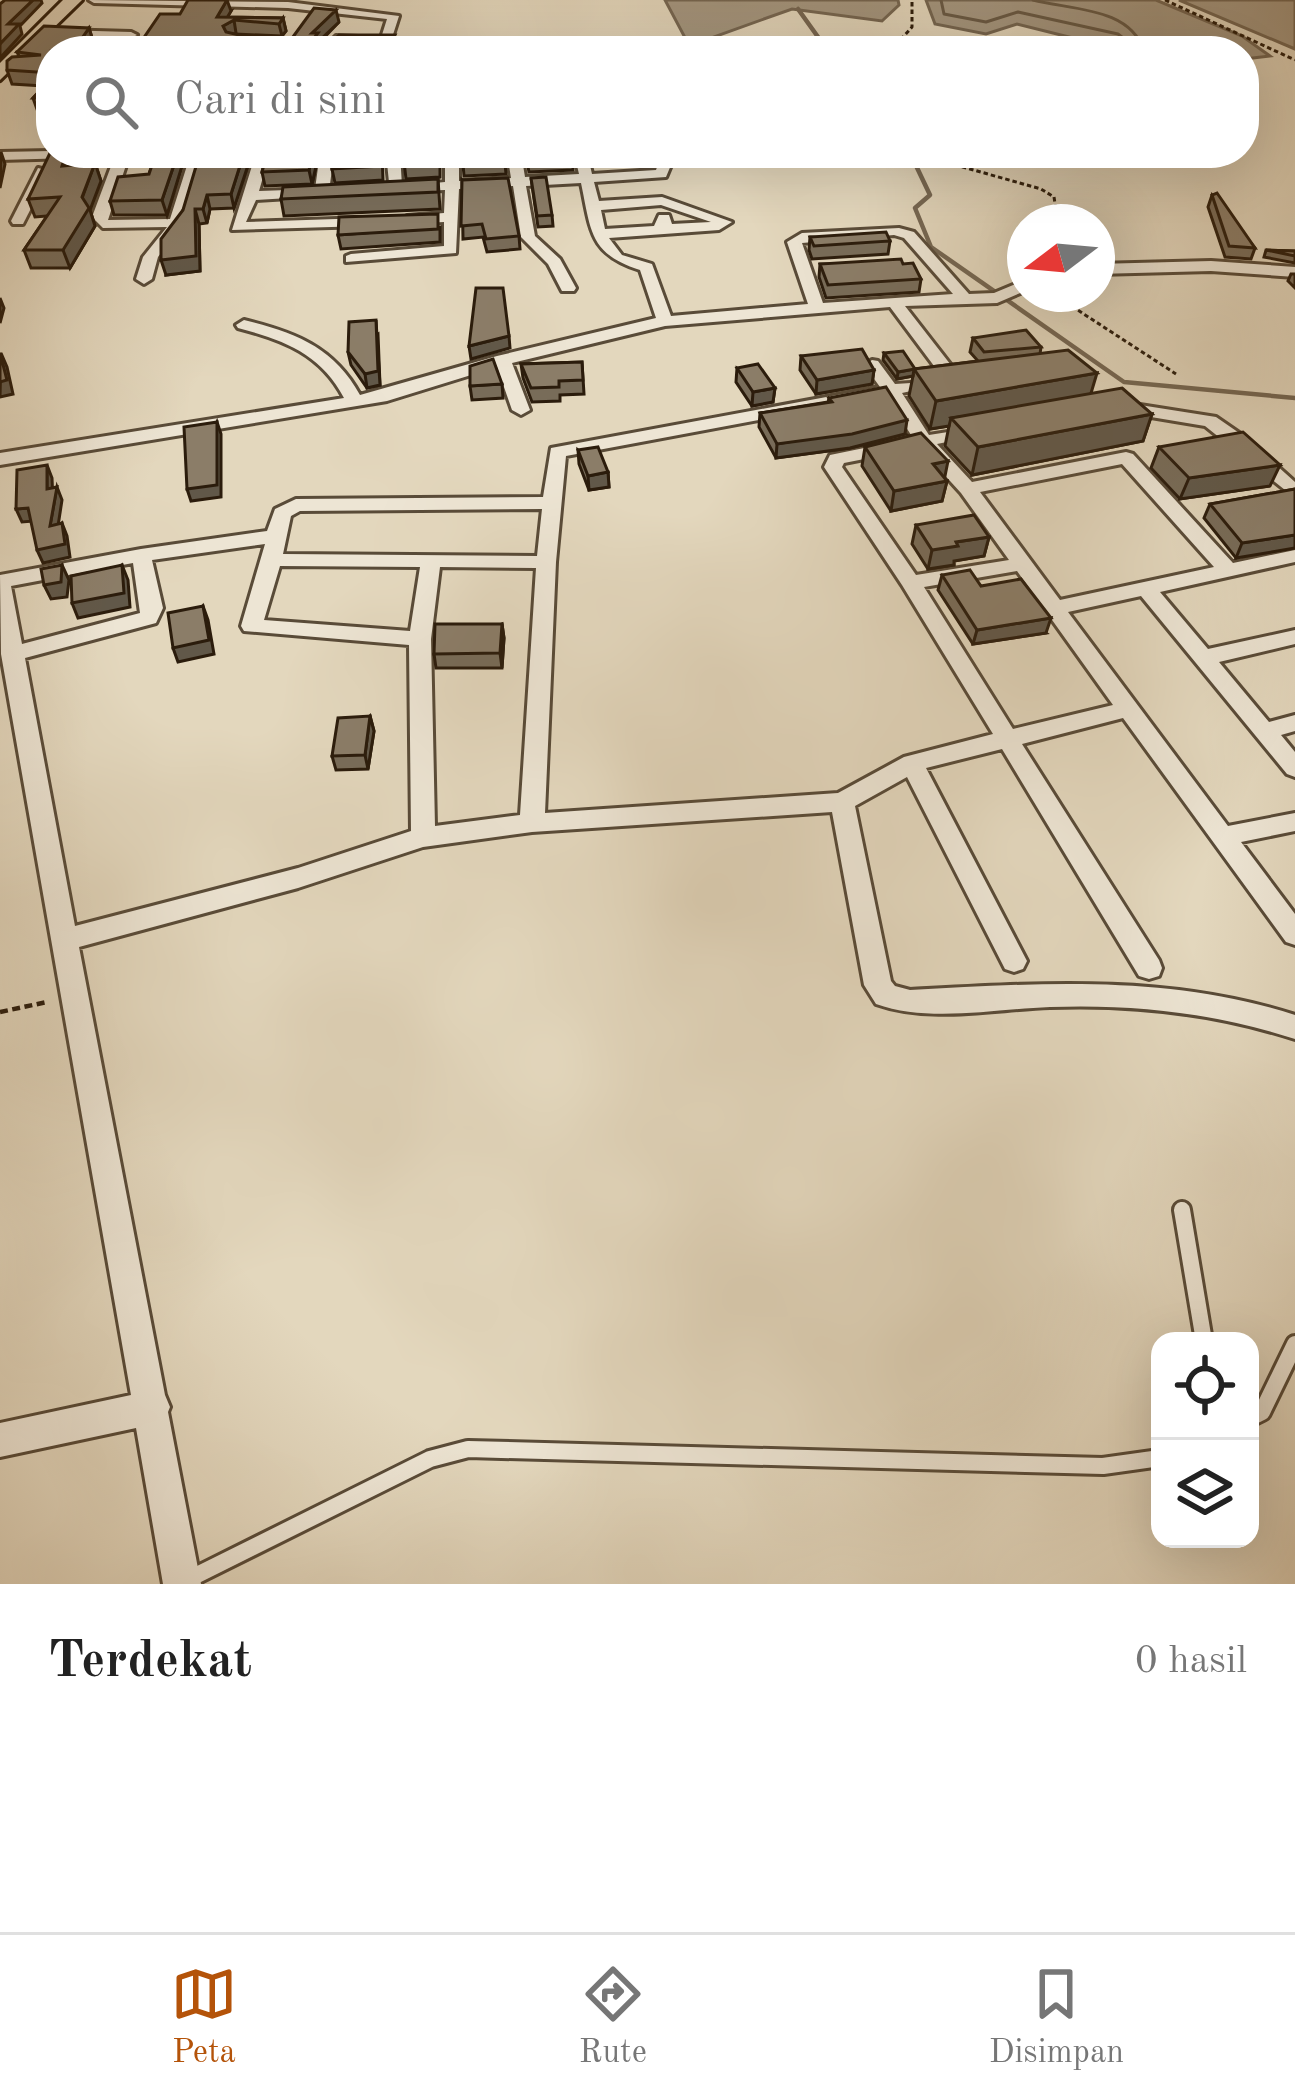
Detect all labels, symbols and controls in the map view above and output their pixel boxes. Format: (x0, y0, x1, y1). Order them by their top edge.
search box (36, 36, 1259, 168)
icon: search (78, 69, 144, 135)
text: Cari di sini (174, 79, 386, 124)
north arrow (1007, 204, 1115, 312)
map controls (1151, 1332, 1259, 1548)
button: locate (1151, 1332, 1259, 1440)
button: layers (1151, 1440, 1259, 1548)
text: Terdekat (48, 1637, 252, 1688)
text: 0 hasil (1135, 1642, 1247, 1681)
tab: Peta (171, 1961, 237, 2074)
tab: Rute (579, 1961, 647, 2074)
tab: Disimpan (989, 1961, 1124, 2074)

